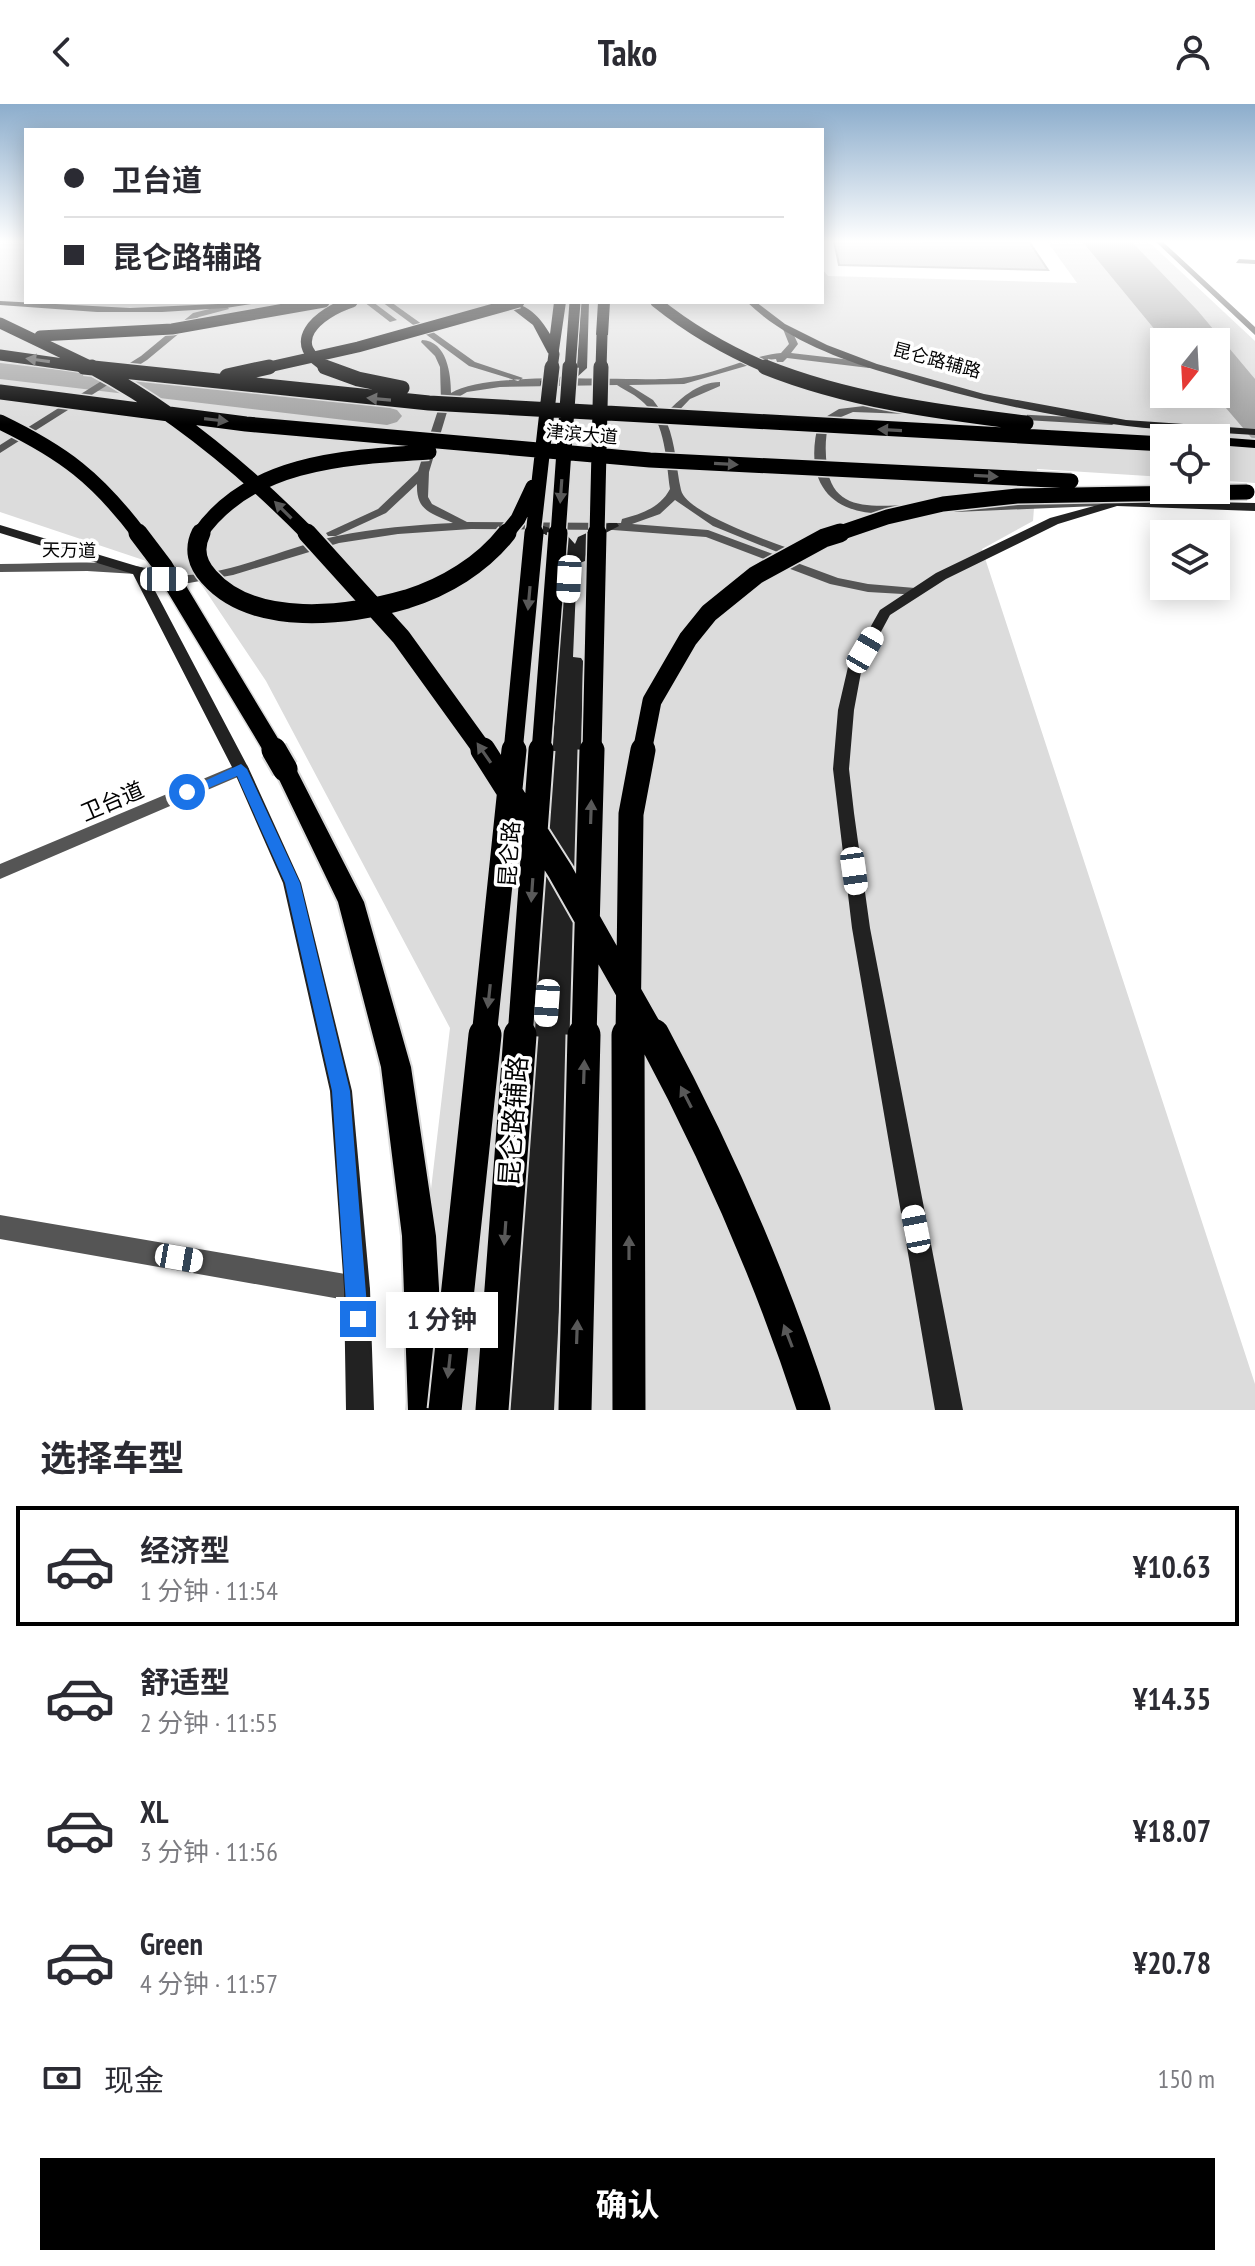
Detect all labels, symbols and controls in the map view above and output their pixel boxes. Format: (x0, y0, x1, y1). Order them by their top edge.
text: Tako (598, 29, 657, 76)
icon: back (40, 30, 84, 74)
icon: person (1171, 30, 1215, 74)
text: 卫台道 (112, 160, 202, 199)
text: 昆仑路辅路 (112, 237, 262, 276)
north arrow (1150, 328, 1230, 408)
map controls (1150, 328, 1230, 600)
street label: 昆仑路辅路 (891, 337, 983, 383)
one-way arrow (25, 353, 50, 366)
one-way arrow (366, 392, 391, 405)
one-way arrow (204, 414, 229, 427)
street label: 津滨大道 (545, 419, 619, 449)
one-way arrow (877, 423, 902, 436)
button: locate (1150, 424, 1230, 504)
one-way arrow (714, 457, 739, 470)
one-way arrow (974, 470, 999, 483)
one-way arrow (554, 479, 567, 504)
one-way arrow (274, 501, 293, 520)
button: layers (1150, 520, 1230, 600)
street label: 天万道 (42, 538, 96, 562)
car (556, 554, 582, 604)
car (140, 567, 188, 591)
one-way arrow (522, 586, 535, 611)
car (843, 623, 887, 677)
one-way arrow (477, 743, 492, 764)
route start (169, 774, 205, 810)
street label: 卫台道 (76, 775, 148, 827)
one-way arrow (585, 799, 597, 824)
street label: 昆仑路 (493, 820, 525, 888)
car (839, 846, 869, 896)
one-way arrow (525, 878, 538, 903)
car (533, 978, 561, 1028)
one-way arrow (483, 984, 496, 1009)
street label: 昆仑路辅路 (492, 1055, 534, 1187)
one-way arrow (578, 1059, 591, 1084)
one-way arrow (680, 1086, 693, 1109)
car (900, 1203, 932, 1255)
one-way arrow (499, 1221, 512, 1246)
one-way arrow (622, 1235, 635, 1260)
car (153, 1242, 205, 1274)
callout: 1 分钟 (386, 1291, 498, 1347)
route end (340, 1301, 376, 1337)
text: 1 分钟 (407, 1303, 477, 1336)
one-way arrow (571, 1319, 584, 1344)
one-way arrow (781, 1324, 794, 1348)
one-way arrow (443, 1354, 456, 1379)
text: 选择车型 (40, 1434, 184, 1481)
icon: car (44, 1530, 116, 1602)
text: 经济型 (140, 1530, 230, 1569)
text: ¥10.63 (1133, 1547, 1211, 1586)
text: 1 分钟 · 11:54 (140, 1574, 278, 1607)
icon: car (44, 1662, 116, 1734)
text: 舒适型 (140, 1662, 230, 1701)
text: ¥14.35 (1133, 1679, 1211, 1718)
text: 2 分钟 · 11:55 (140, 1706, 278, 1739)
text: XL (140, 1792, 169, 1831)
icon: car (44, 1794, 116, 1866)
text: ¥18.07 (1133, 1811, 1211, 1850)
text: 3 分钟 · 11:56 (140, 1835, 278, 1868)
text: Green (140, 1924, 203, 1963)
icon: car (44, 1926, 116, 1998)
text: ¥20.78 (1133, 1943, 1211, 1982)
text: 4 分钟 · 11:57 (140, 1967, 278, 2000)
icon: cash (40, 2056, 84, 2100)
text: 现金 (104, 2060, 164, 2099)
text: 150 m (1157, 2062, 1215, 2095)
button: 确认 (40, 2158, 1215, 2250)

